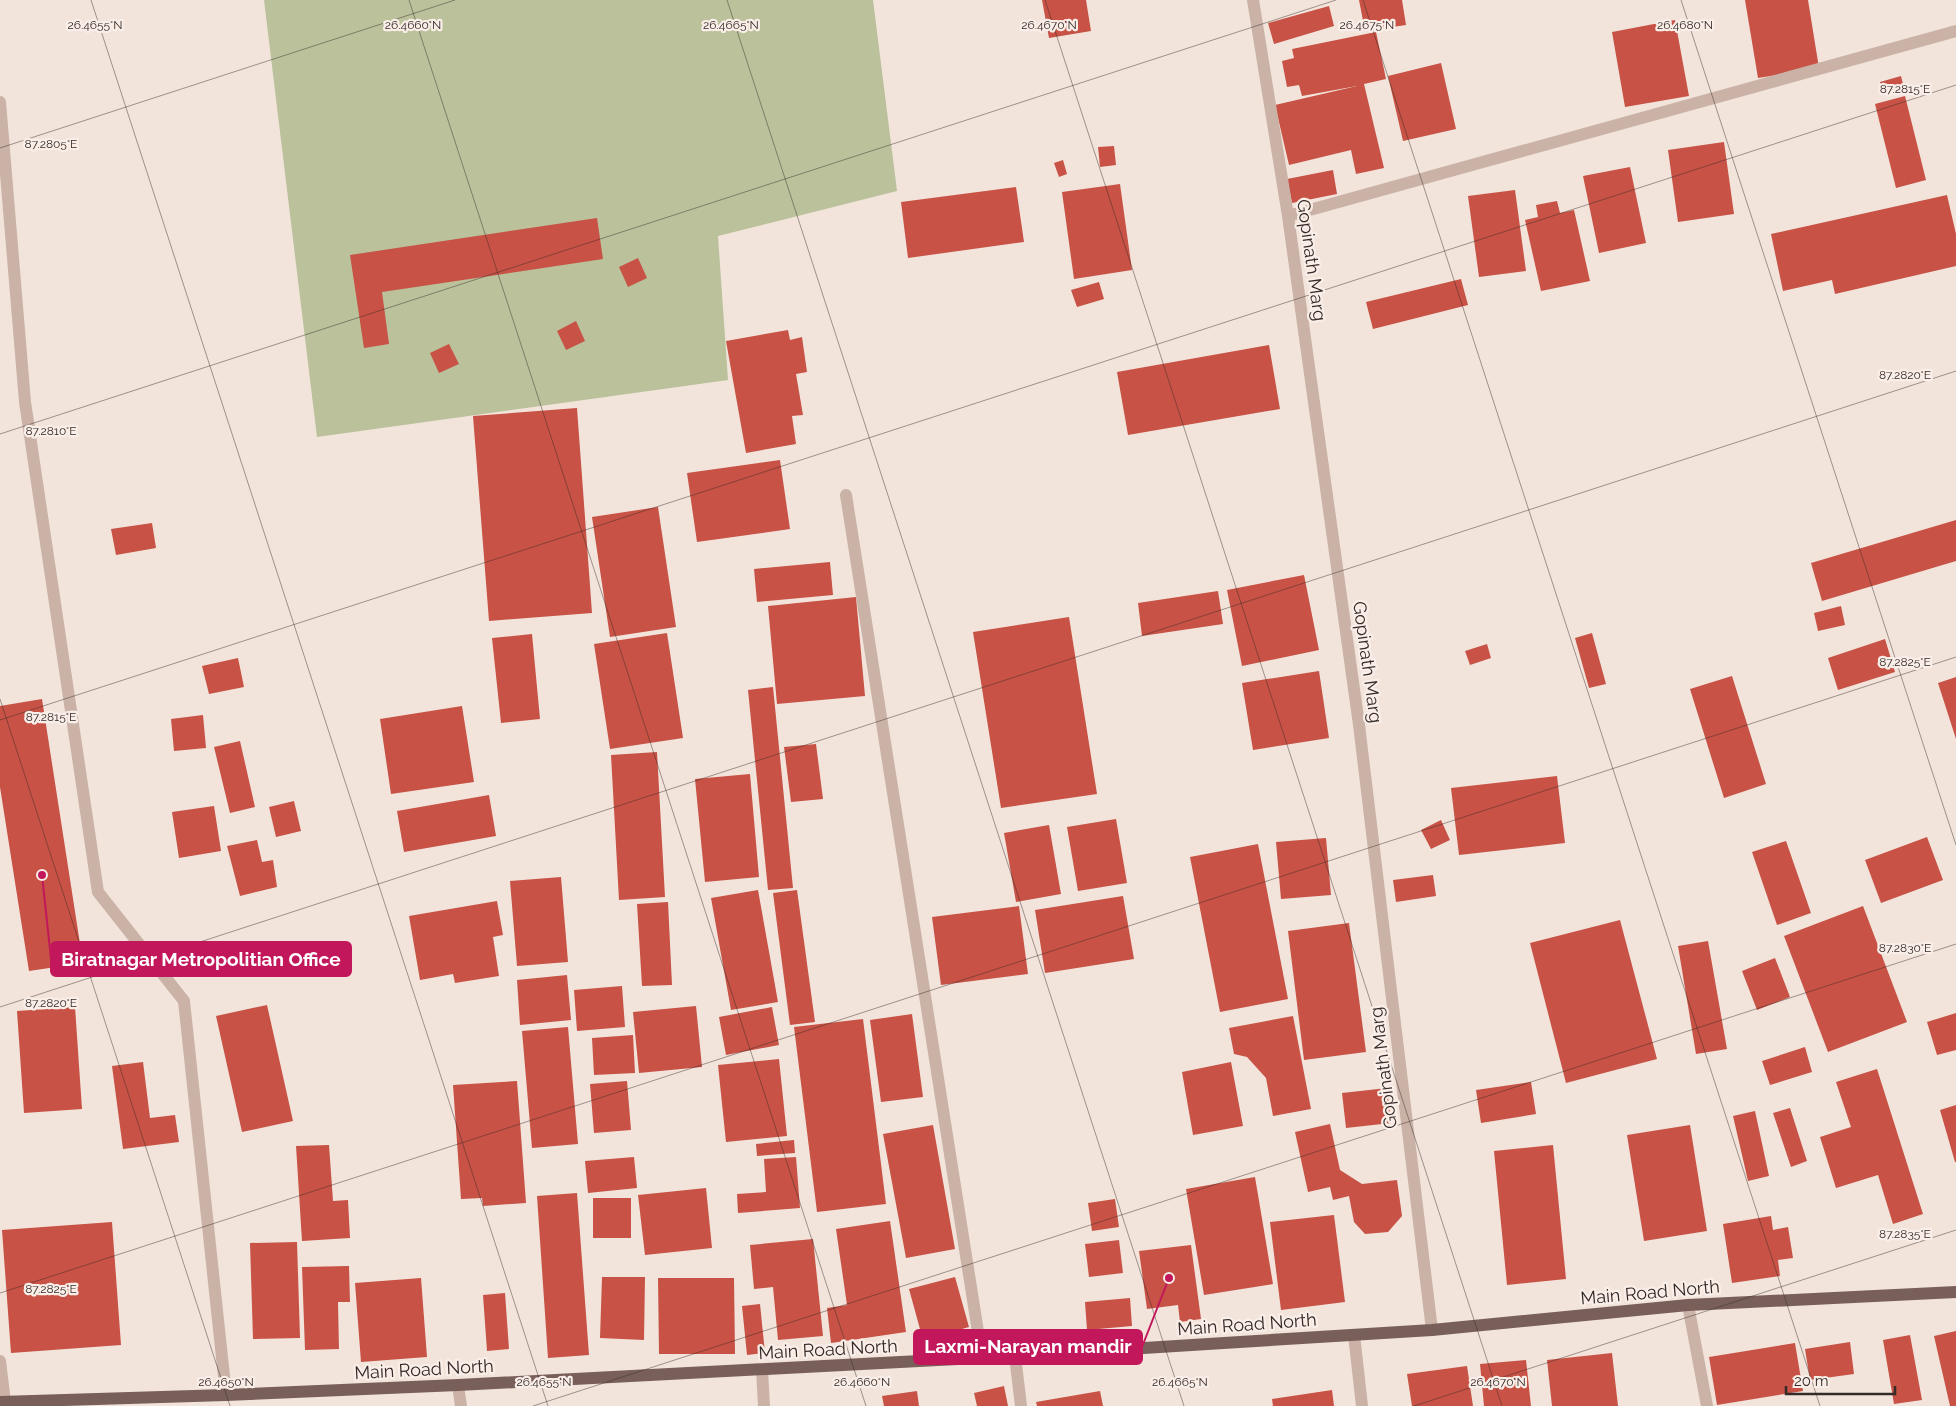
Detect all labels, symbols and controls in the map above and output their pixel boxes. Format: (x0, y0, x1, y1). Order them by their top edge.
text: 26.4655°N (67, 18, 123, 32)
text: 26.4660°N (385, 18, 441, 32)
text: 26.4665°N (703, 18, 759, 32)
text: 26.4670°N (1021, 18, 1077, 32)
text: 26.4675°N (1340, 18, 1394, 32)
text: 26.4680°N (1657, 18, 1713, 32)
text: 87.2815°E (1880, 82, 1930, 96)
text: 87.2805°E (25, 137, 77, 151)
street label: Gopinath Marg (1293, 198, 1331, 322)
text: 87.2820°E (1879, 368, 1931, 382)
text: 87.2810°E (25, 424, 77, 438)
street label: Gopinath Marg (1349, 600, 1387, 724)
text: 87.2825°E (1879, 655, 1931, 669)
text: 87.2815°E (26, 710, 76, 724)
text: 87.2830°E (1879, 941, 1931, 955)
callout: Biratnagar Metropolitian Office (51, 942, 351, 976)
text: Biratnagar Metropolitian Office (61, 948, 341, 970)
text: 87.2820°E (25, 996, 77, 1010)
street label: Gopinath Marg (1365, 1006, 1401, 1130)
text: 87.2835°E (1879, 1227, 1931, 1241)
street label: Main Road North (1580, 1275, 1720, 1309)
text: 87.2825°E (25, 1282, 77, 1296)
street label: Main Road North (1177, 1309, 1317, 1339)
callout: Laxmi-Narayan mandir (914, 1330, 1142, 1364)
street label: Main Road North (758, 1335, 898, 1363)
text: Laxmi-Narayan mandir (924, 1335, 1132, 1357)
street label: Main Road North (354, 1355, 494, 1383)
scale bar (1786, 1364, 1895, 1396)
text: 20 m (1794, 1372, 1829, 1390)
text: 26.4650°N (198, 1375, 254, 1389)
text: 26.4655°N (516, 1375, 572, 1389)
text: 26.4660°N (834, 1375, 890, 1389)
text: 26.4665°N (1152, 1375, 1208, 1389)
text: 26.4670°N (1470, 1375, 1526, 1389)

